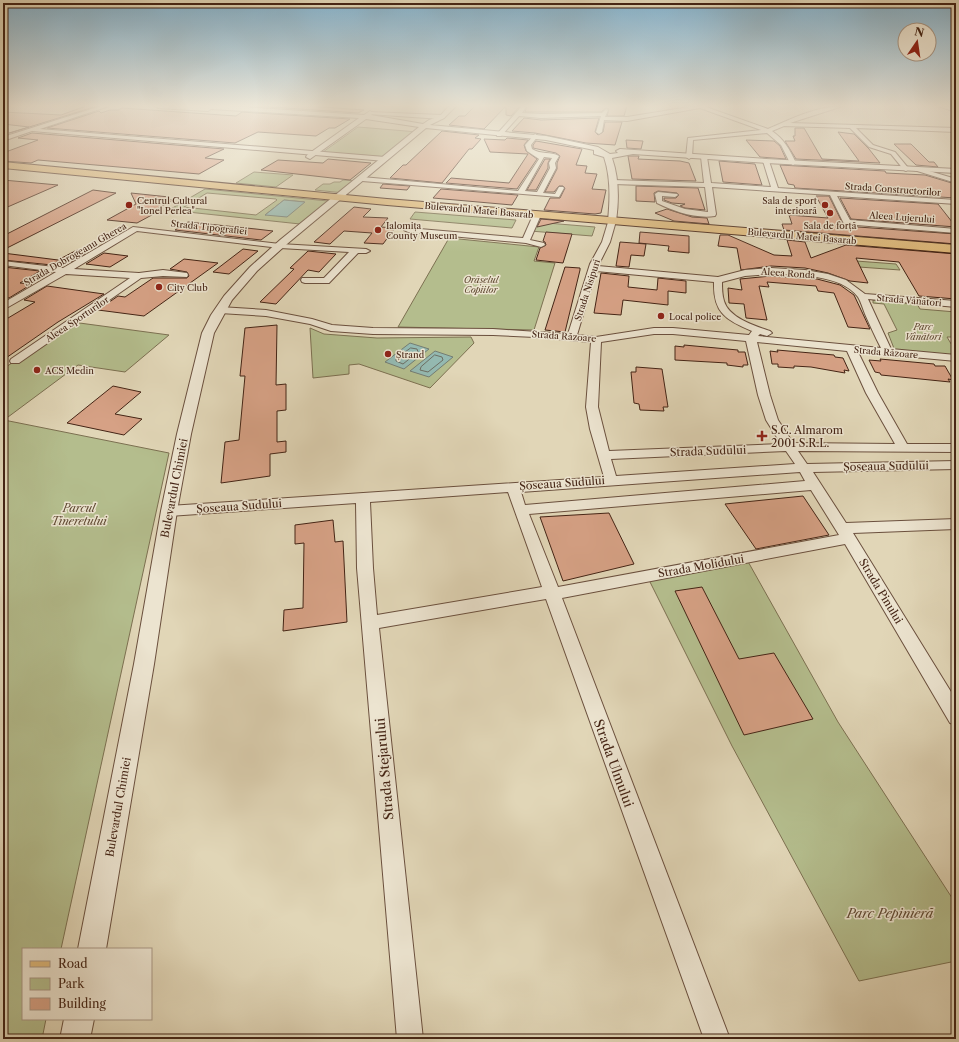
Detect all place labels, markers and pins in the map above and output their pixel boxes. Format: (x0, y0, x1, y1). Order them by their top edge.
place label: Centrul Cultural "Ionel Perlea" (137, 195, 208, 216)
place label: Sala de sport interioară (762, 195, 818, 216)
marker: Centrul Cultural "Ionel Perlea" (124, 200, 134, 210)
marker: Sala de sport interioară (820, 200, 830, 210)
marker: Sala de forță (825, 208, 835, 218)
place label: Ialomița County Museum (386, 220, 458, 241)
place label: Sala de forță (803, 220, 857, 232)
marker: Ialomița County Museum (373, 225, 383, 235)
marker: City Club (154, 282, 164, 292)
place label: City Club (167, 282, 208, 293)
marker: Local police (656, 311, 666, 321)
place label: Local police (669, 311, 721, 322)
marker: Ștrand (383, 349, 393, 359)
place label: Ștrand (396, 349, 425, 361)
marker: ACS Medin (32, 365, 42, 375)
place label: ACS Medin (44, 365, 94, 376)
place label: S.C. Almarom 2001 S.R.L. (771, 423, 844, 450)
marker: S.C. Almarom 2001 S.R.L. (756, 430, 768, 442)

